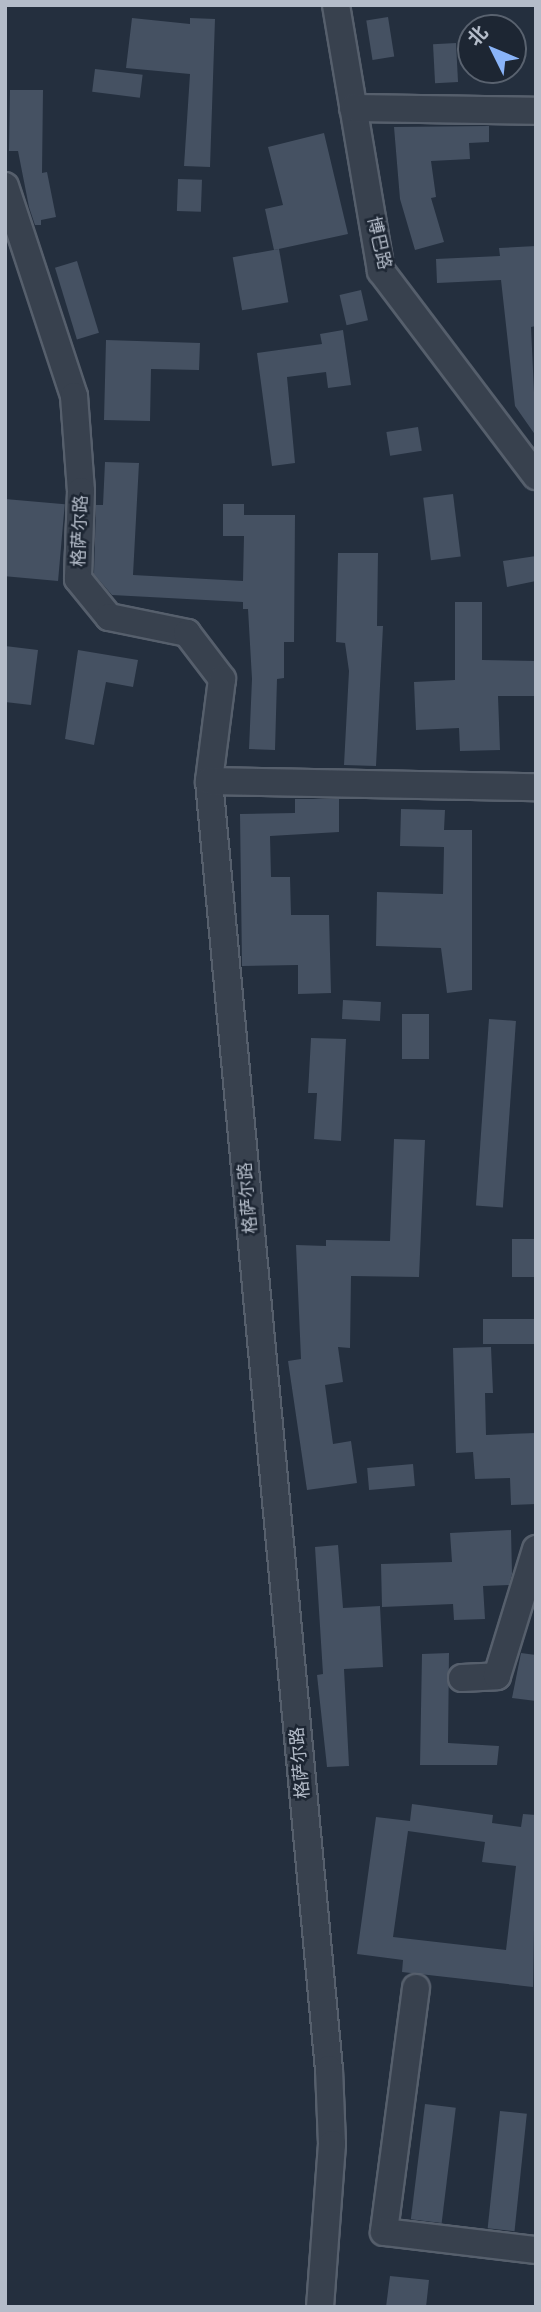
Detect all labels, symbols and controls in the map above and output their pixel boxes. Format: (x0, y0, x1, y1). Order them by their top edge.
north arrow (457, 14, 527, 84)
text: 北 (464, 22, 493, 51)
street label: 博巴路 (362, 214, 396, 272)
street label: 格萨尔路 (68, 495, 92, 567)
street label: 格萨尔路 (234, 1161, 262, 1235)
street label: 格萨尔路 (286, 1726, 314, 1800)

